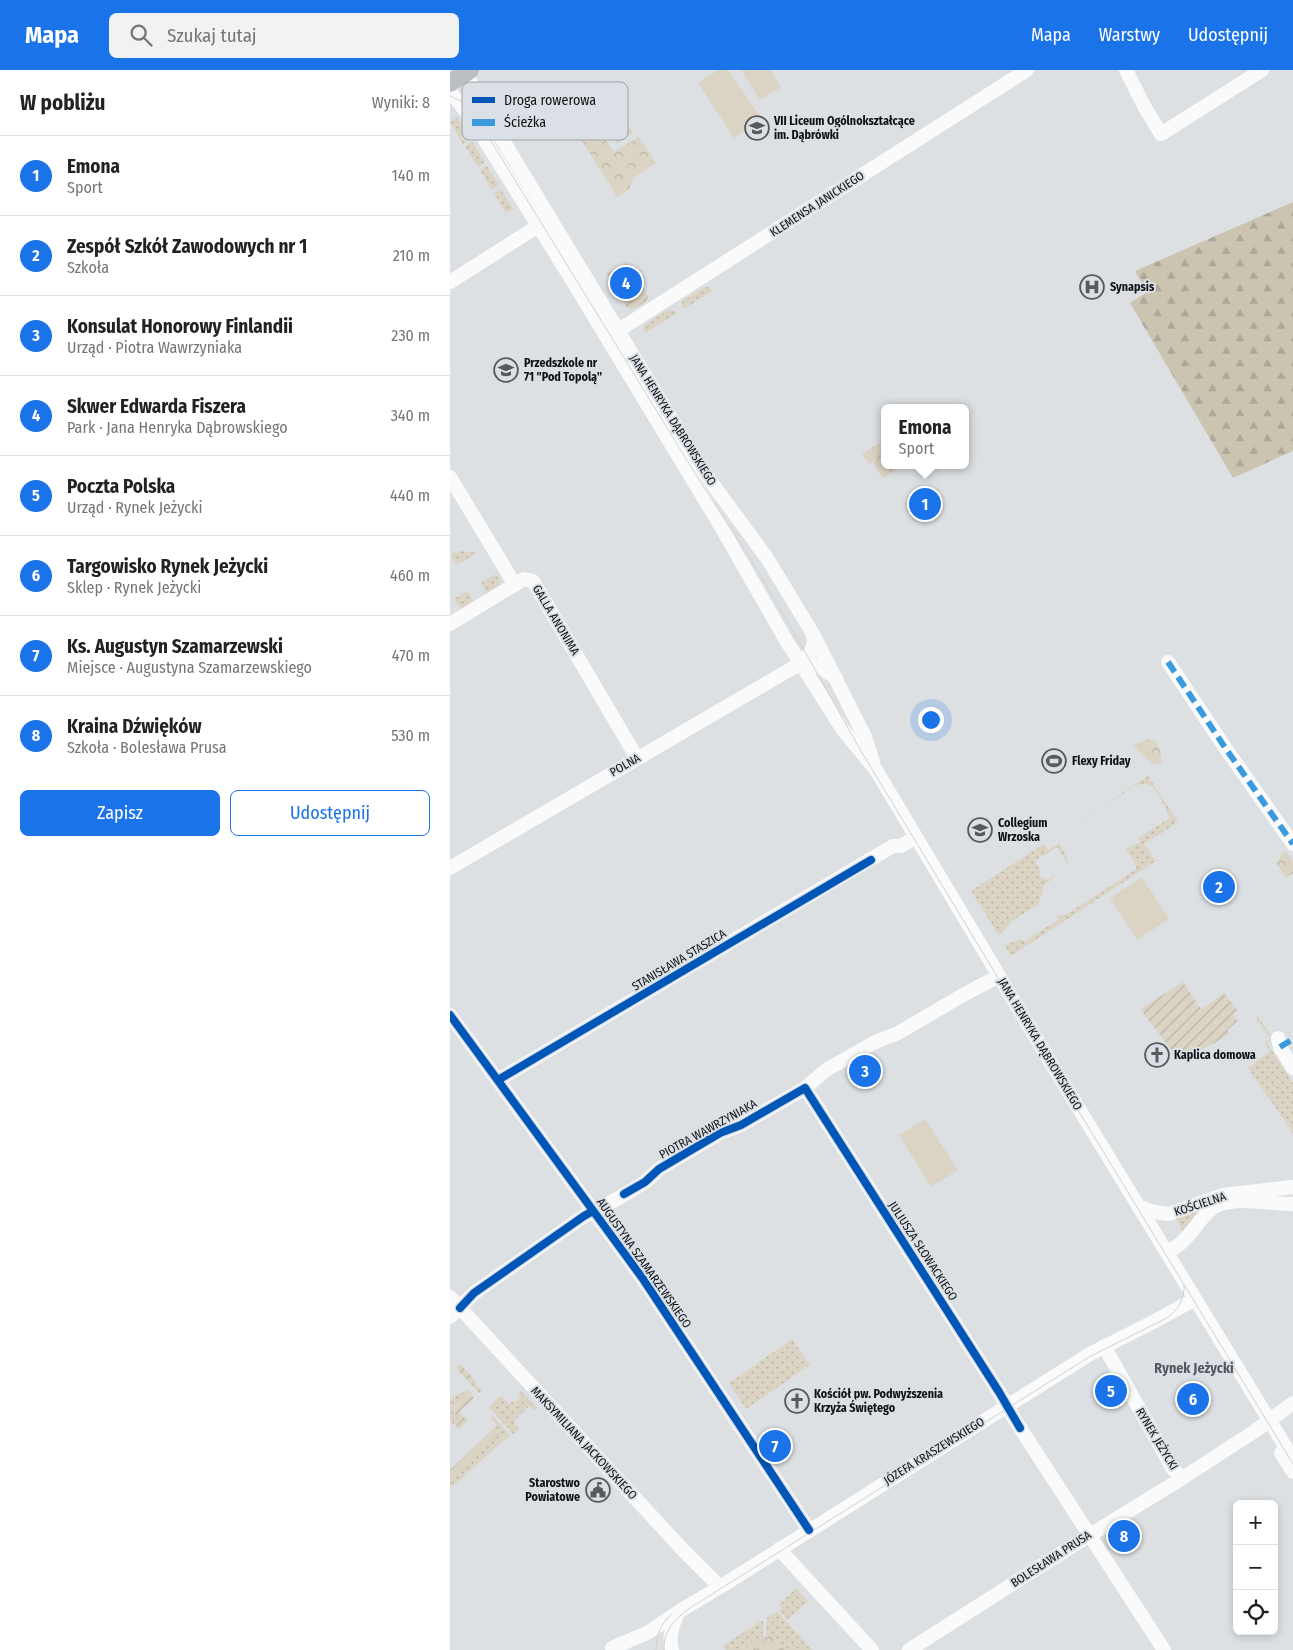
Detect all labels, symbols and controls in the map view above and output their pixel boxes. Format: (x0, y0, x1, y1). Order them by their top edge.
search box (109, 13, 459, 58)
text: Mapa (25, 21, 79, 49)
icon: search (127, 21, 155, 49)
text: Szukaj tutaj (167, 24, 257, 47)
text: Mapa (1031, 24, 1071, 46)
text: Warstwy (1099, 24, 1160, 46)
text: Udostępnij (1188, 24, 1268, 46)
legend (462, 82, 628, 140)
text: W pobliżu (20, 90, 105, 116)
text: Droga rowerowa (504, 92, 596, 109)
text: Wyniki: 8 (372, 93, 430, 112)
text: Ścieżka (504, 113, 546, 131)
place label: VII Liceum Ogólnokształcące im. Dąbrówki (773, 114, 915, 143)
school or university icon: VII Liceum Ogólnokształcące im. Dąbrówki (744, 115, 770, 141)
text: Emona (67, 155, 120, 178)
text: 1 (33, 166, 39, 185)
text: 140 m (392, 166, 430, 185)
street label: KLEMENSA JANICKIEGO (767, 168, 867, 240)
text: Sport (67, 178, 103, 197)
text: Zespół Szkół Zawodowych nr 1 (67, 235, 307, 258)
text: 2 (32, 246, 40, 265)
text: 210 m (393, 246, 430, 265)
text: Szkoła (67, 258, 109, 277)
pin: 4 (610, 264, 642, 302)
hospital icon: Synapsis (1079, 274, 1105, 300)
place label: Synapsis (1110, 280, 1155, 294)
text: Konsulat Honorowy Finlandii (67, 315, 293, 338)
text: 3 (32, 326, 40, 345)
text: 230 m (391, 326, 430, 345)
text: Urząd · Piotra Wawrzyniaka (67, 338, 242, 357)
street label: JANA HENRYKA DĄBROWSKIEGO (627, 352, 719, 488)
place label: Przedszkole nr 71 "Pod Topolą" (524, 356, 602, 385)
school or university icon: Przedszkole nr 71 "Pod Topolą" (493, 357, 519, 383)
text: Skwer Edwarda Fiszera (67, 395, 246, 418)
popup (881, 404, 969, 469)
text: 4 (32, 406, 40, 425)
text: 340 m (391, 406, 430, 425)
text: Emona (899, 416, 951, 439)
text: Park · Jana Henryka Dąbrowskiego (67, 418, 288, 437)
text: Sport (899, 439, 934, 458)
text: Poczta Polska (67, 475, 175, 498)
pin: 1 (909, 485, 941, 523)
text: 5 (32, 486, 40, 505)
text: 440 m (390, 486, 430, 505)
text: Urząd · Rynek Jeżycki (67, 498, 203, 517)
text: Targowisko Rynek Jeżycki (67, 555, 268, 578)
text: 6 (32, 566, 40, 585)
text: 460 m (390, 566, 430, 585)
text: Sklep · Rynek Jeżycki (67, 578, 201, 597)
street label: GALLA ANONIMA (530, 582, 583, 658)
text: Ks. Augustyn Szamarzewski (67, 635, 283, 658)
text: 7 (33, 646, 39, 665)
text: 470 m (392, 646, 430, 665)
text: Miejsce · Augustyna Szamarzewskiego (67, 658, 312, 677)
your location (918, 707, 944, 733)
text: Kraina Dźwięków (67, 715, 201, 738)
text: 8 (32, 726, 40, 745)
text: 530 m (391, 726, 430, 745)
text: Szkoła · Bolesława Prusa (67, 738, 227, 757)
sports icon: Flexy Friday (1041, 748, 1067, 774)
street label: POLNA (607, 750, 643, 779)
place label: Flexy Friday (1072, 754, 1131, 768)
button: Zapisz (20, 790, 220, 836)
button: Udostępnij (230, 790, 430, 836)
place label: Collegium Wrzoska (998, 816, 1048, 844)
school or university icon: Collegium Wrzoska (967, 817, 993, 843)
pin: 2 (1203, 868, 1235, 906)
street label: STANISŁAWA STASZICA (629, 926, 729, 994)
street label: JANA HENRYKA DĄBROWSKIEGO (995, 975, 1085, 1113)
church icon: Kaplica domowa (1144, 1042, 1170, 1068)
place label: Kaplica domowa (1174, 1048, 1256, 1062)
pin: 3 (849, 1052, 881, 1090)
street label: PIOTRA WAWRZYNIAKA (657, 1096, 760, 1162)
street label: KOŚCIELNA (1172, 1188, 1228, 1219)
street label: AUGUSTYNA SZAMARZEWSKIEGO (594, 1195, 694, 1331)
street label: JULIUSZA SŁOWACKIEGO (886, 1199, 960, 1303)
district label: Rynek Jeżycki (1154, 1360, 1234, 1377)
pin: 5 (1095, 1372, 1127, 1410)
pin: 6 (1177, 1380, 1209, 1418)
street label: MAKSYMILIANA JACKOWSKIEGO (528, 1384, 640, 1502)
place label: Kościół pw. Podwyższenia Krzyża Świętego (814, 1387, 943, 1415)
church icon: Kościół pw. Podwyższenia Krzyża Świętego (784, 1388, 810, 1414)
street label: RYNEK JEŻYCKI (1133, 1405, 1182, 1473)
street label: JÓZEFA KRASZEWSKIEGO (881, 1413, 987, 1488)
pin: 7 (759, 1427, 791, 1465)
place label: Starostwo Powiatowe (525, 1476, 581, 1504)
public building icon: Starostwo Powiatowe (585, 1477, 611, 1503)
map controls (1233, 1500, 1278, 1635)
button: + (1233, 1500, 1278, 1545)
pin: 8 (1108, 1517, 1140, 1555)
street label: BOLESŁAWA PRUSA (1008, 1527, 1094, 1590)
button: − (1233, 1545, 1278, 1590)
button: locate (1233, 1590, 1278, 1635)

